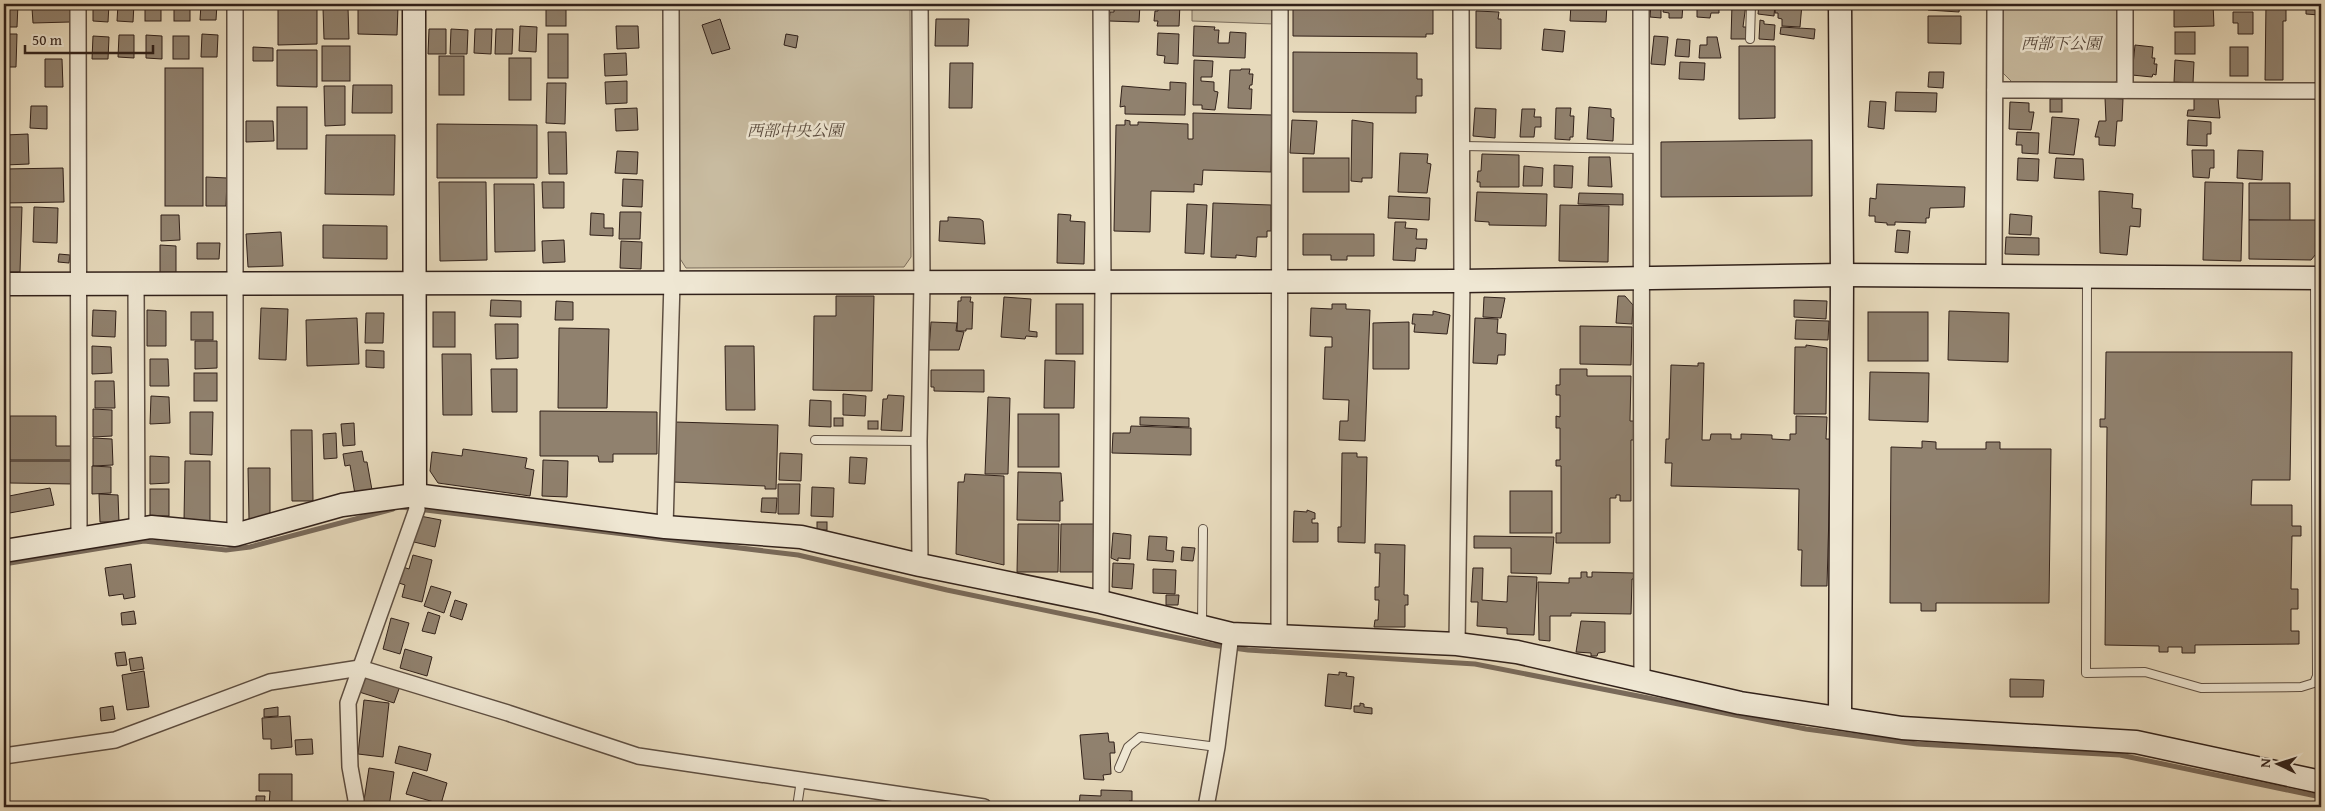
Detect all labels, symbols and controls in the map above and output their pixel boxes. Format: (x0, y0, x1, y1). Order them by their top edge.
scale bar (25, 22, 152, 54)
text: 50 m (32, 29, 63, 50)
park label: 西部下公園 (2021, 31, 2104, 55)
park label: 西部中央公園 (747, 118, 846, 142)
north arrow (2252, 738, 2302, 788)
text: N (2255, 757, 2275, 768)

